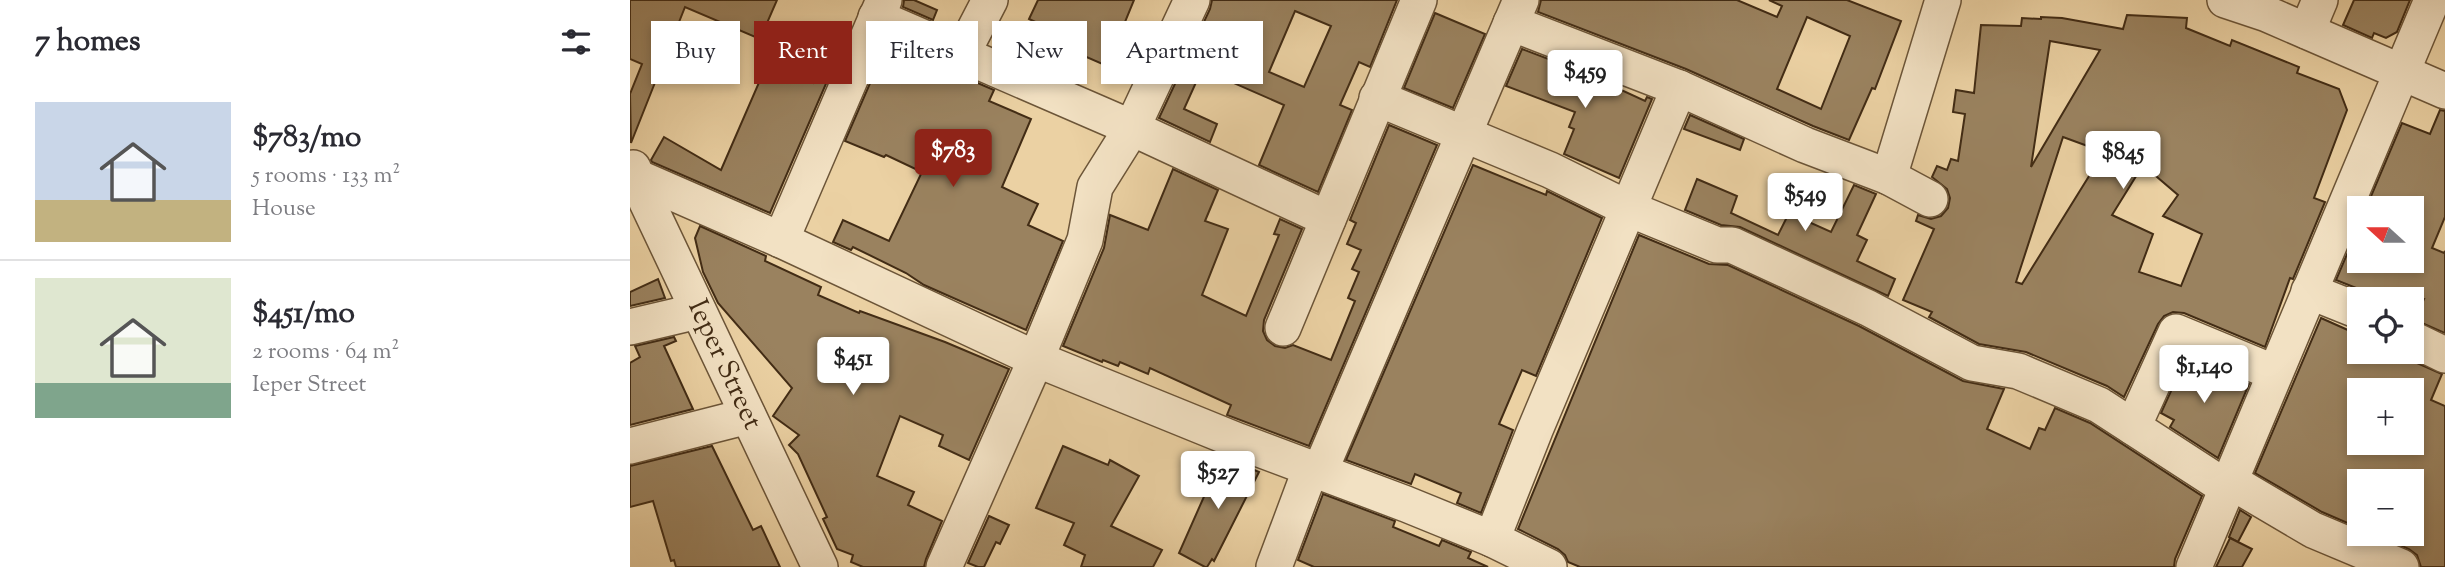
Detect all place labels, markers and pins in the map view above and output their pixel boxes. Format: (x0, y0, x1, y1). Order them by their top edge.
pin: $459 (1544, 50, 1626, 110)
pin: $783 (912, 130, 994, 189)
pin: $845 (2082, 132, 2164, 191)
pin: $549 (1764, 174, 1846, 233)
pin: $451 (812, 338, 894, 397)
pin: $1,140 (2147, 346, 2261, 405)
pin: $527 (1177, 452, 1259, 511)

